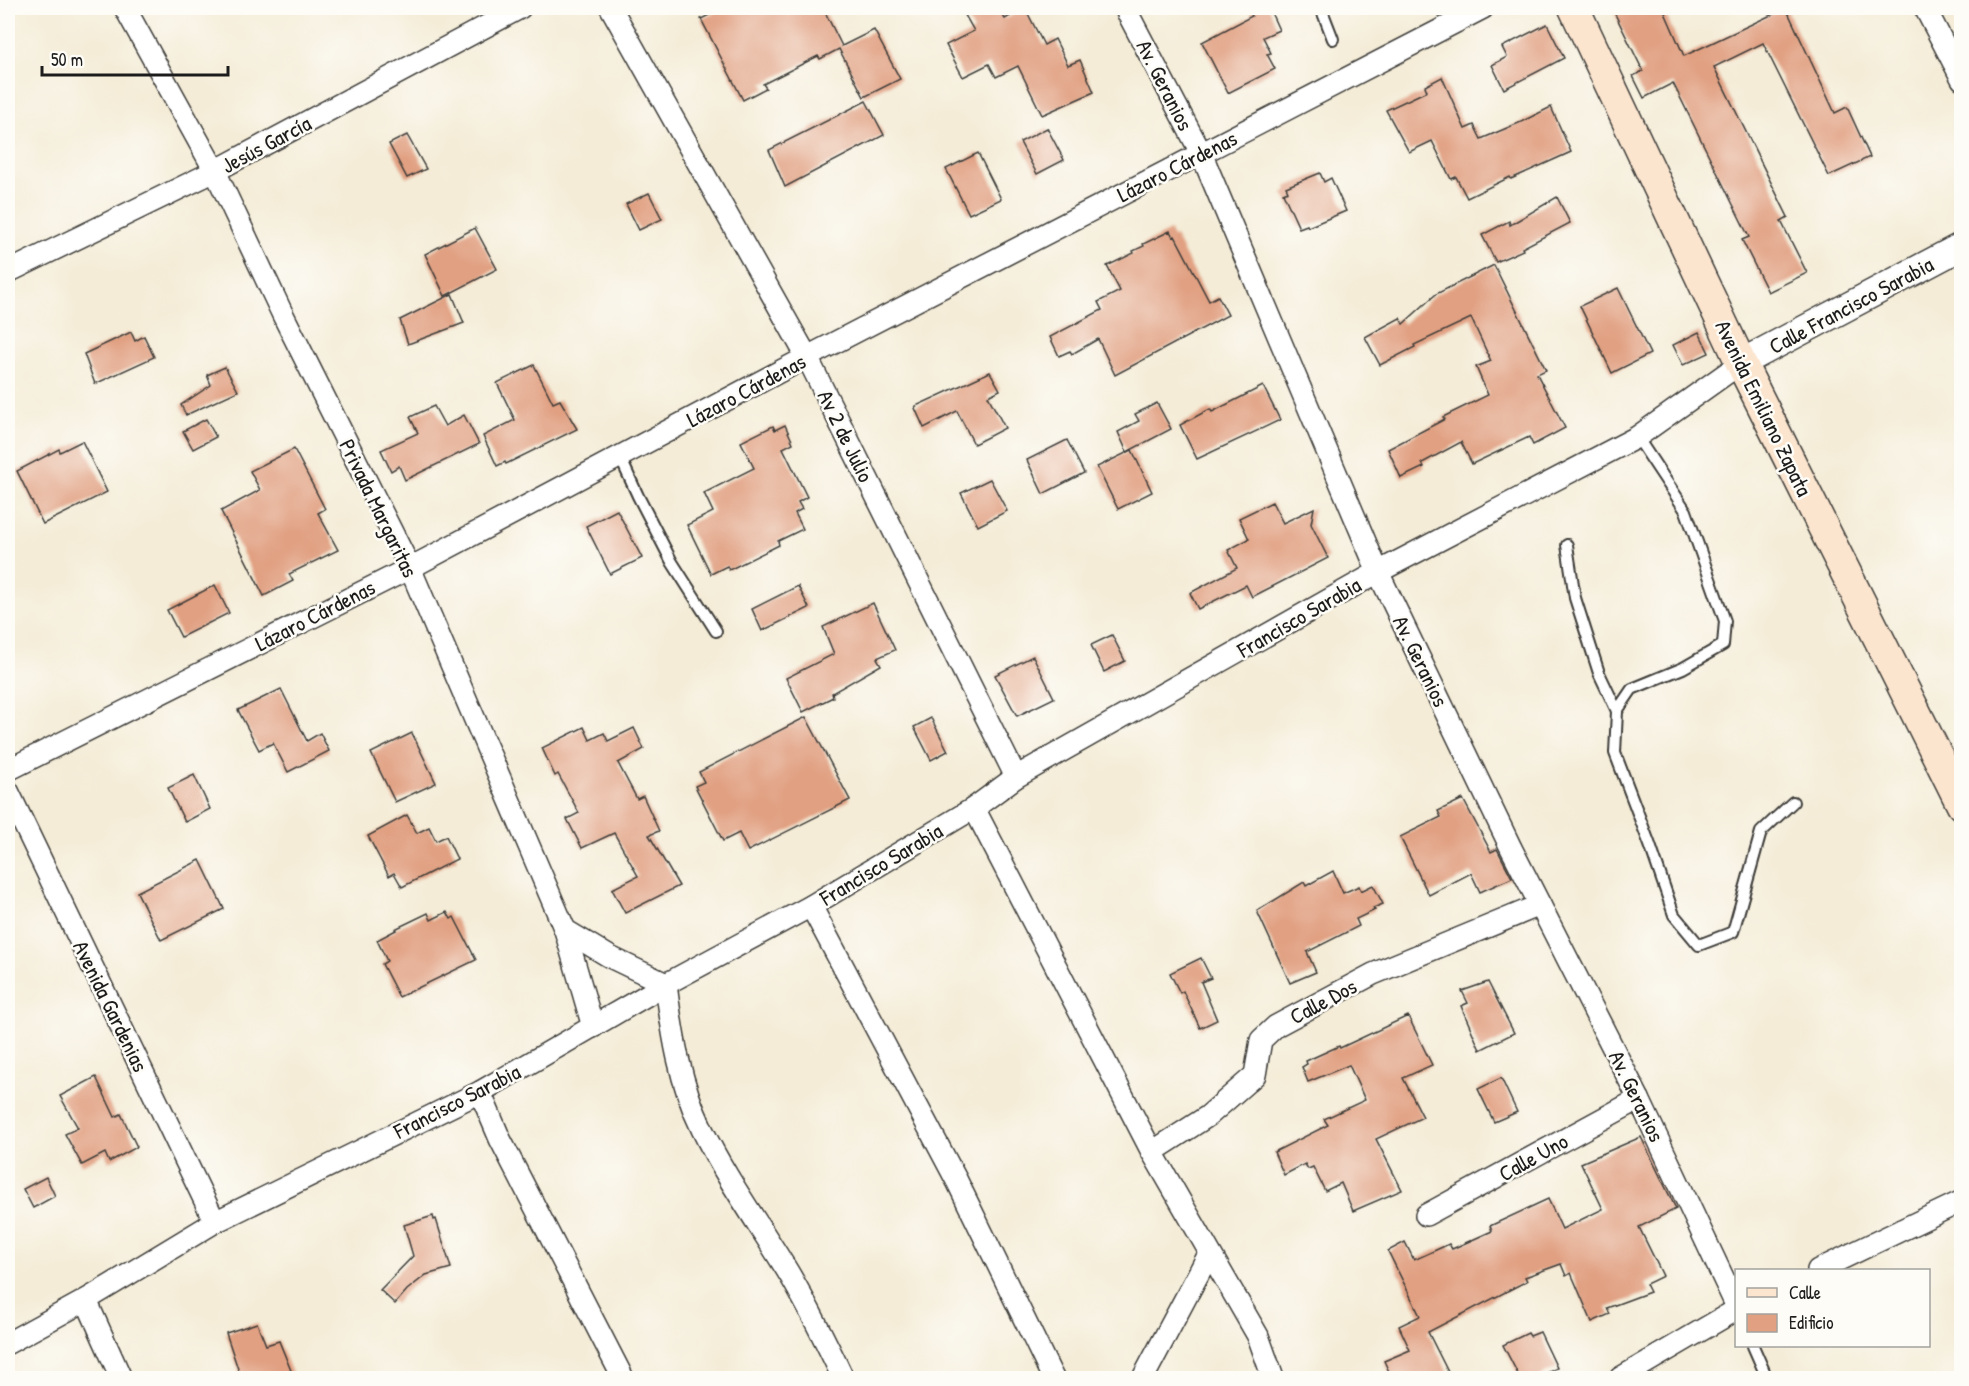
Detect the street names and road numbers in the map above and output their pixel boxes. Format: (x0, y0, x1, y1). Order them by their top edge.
street label: Av. Geranios (1129, 35, 1201, 135)
street label: Jesús García (216, 108, 316, 180)
street label: Lázaro Cárdenas (1112, 123, 1242, 209)
street label: Calle Francisco Sarabia (1764, 249, 1939, 361)
street label: Avenida Emiliano Zapata (1708, 315, 1820, 501)
street label: Lázaro Cárdenas (681, 346, 811, 434)
street label: Av 2 de Julio (811, 385, 881, 487)
street label: Privada Margaritas (333, 434, 425, 582)
street label: Francisco Sarabia (1231, 569, 1367, 665)
street label: Lázaro Cárdenas (250, 572, 380, 658)
street label: Av. Geranios (1386, 610, 1456, 712)
street label: Francisco Sarabia (813, 815, 948, 913)
street label: Avenida Gardenias (66, 935, 156, 1077)
street label: Calle Dos (1284, 971, 1362, 1031)
street label: Av. Geranios (1602, 1045, 1672, 1147)
street label: Francisco Sarabia (388, 1056, 526, 1146)
street label: Calle Uno (1493, 1126, 1573, 1188)

